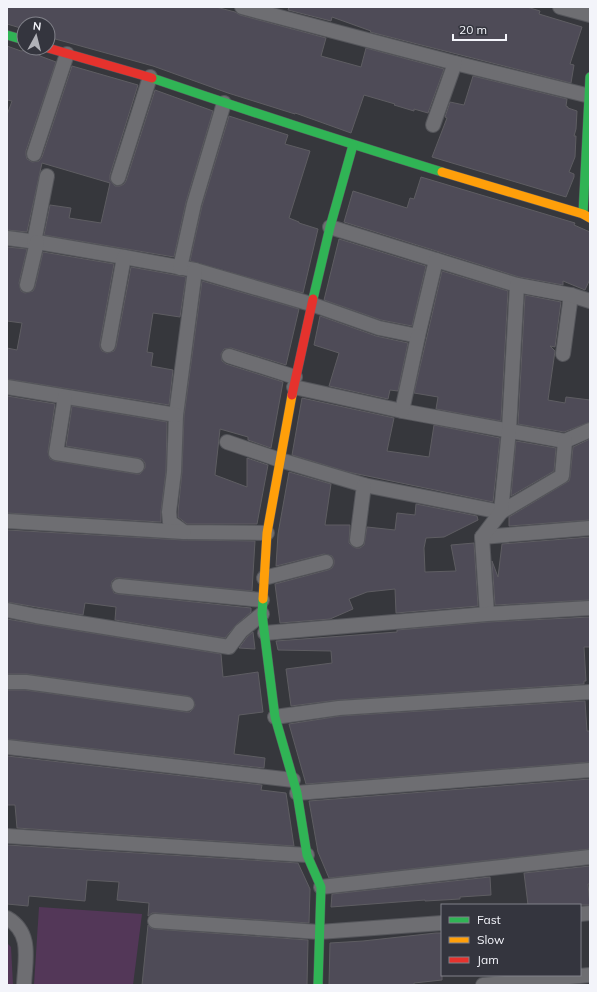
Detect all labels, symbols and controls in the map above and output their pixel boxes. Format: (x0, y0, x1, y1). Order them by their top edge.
north arrow (16, 16, 56, 56)
scale bar (453, 16, 506, 42)
text: N (32, 19, 42, 34)
text: 20 m (459, 22, 487, 37)
legend (441, 904, 581, 976)
text: Fast (477, 912, 501, 927)
text: Slow (477, 932, 505, 947)
text: Jam (477, 952, 499, 967)

